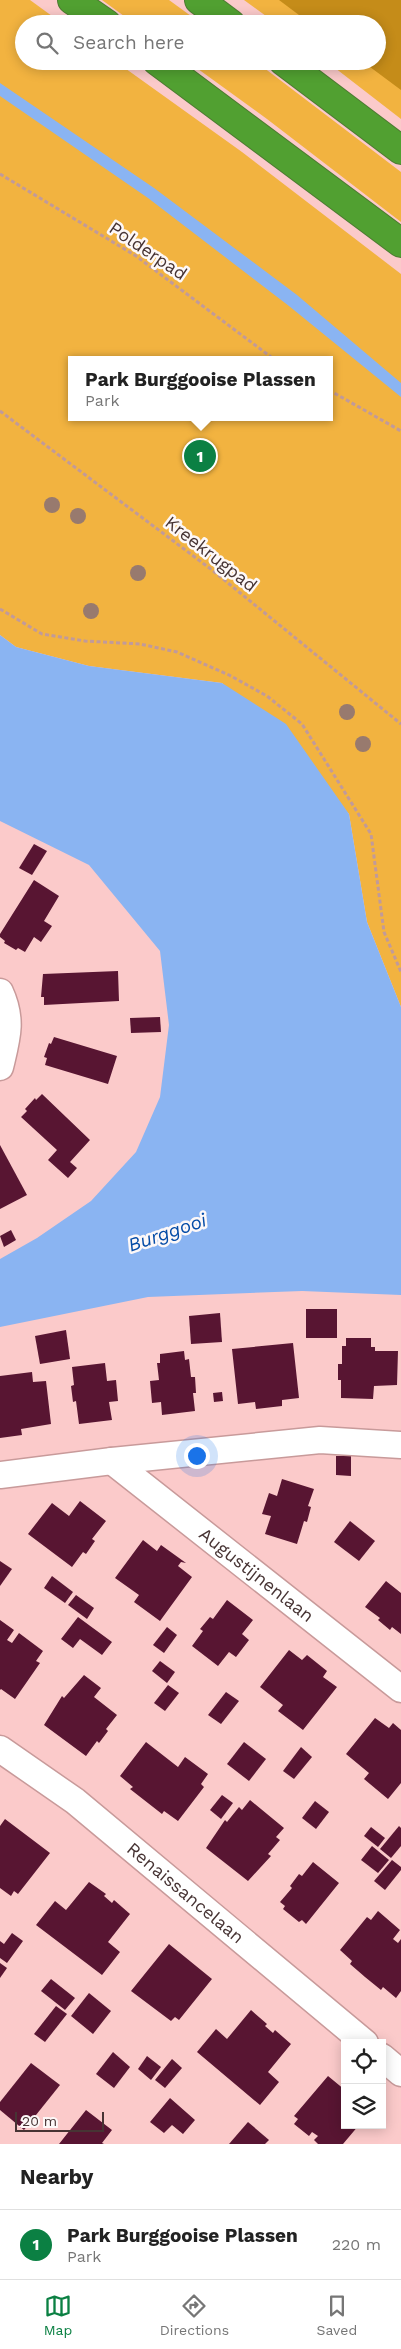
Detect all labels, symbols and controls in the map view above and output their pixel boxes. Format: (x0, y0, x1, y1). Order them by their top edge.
search box (15, 15, 386, 70)
icon: search (33, 29, 61, 57)
text: Search here (73, 31, 184, 54)
street label: Polderpad (106, 217, 191, 284)
popup (68, 356, 333, 421)
text: Park Burggooise Plassen (85, 368, 316, 391)
text: Park (85, 391, 120, 410)
pin: 1 (184, 437, 216, 475)
street label: Kreekrugpad (161, 511, 261, 596)
water label: Burggooi (125, 1208, 210, 1257)
your location (184, 1443, 210, 1469)
street label: Augustijnenlaan (195, 1523, 318, 1626)
street label: Renaissancelaan (123, 1838, 249, 1948)
map controls (341, 2039, 386, 2129)
button: locate (341, 2039, 386, 2084)
button: layers (341, 2084, 386, 2129)
scale bar (15, 2109, 104, 2132)
text: 20 m (22, 2113, 57, 2129)
text: Nearby (20, 2164, 93, 2189)
text: Park Burggooise Plassen (67, 2224, 298, 2247)
text: 1 (33, 2235, 39, 2254)
text: 220 m (332, 2235, 381, 2254)
text: Park (67, 2247, 101, 2266)
tab: Map (44, 2292, 72, 2338)
tab: Directions (160, 2292, 229, 2338)
tab: Saved (317, 2292, 357, 2338)

